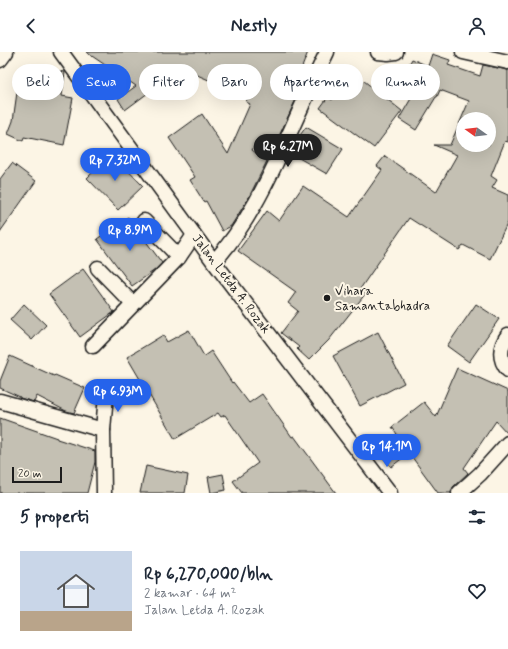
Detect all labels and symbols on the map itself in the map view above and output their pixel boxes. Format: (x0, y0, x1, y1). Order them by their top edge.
north arrow (456, 112, 496, 152)
pin: Rp 6.27M (247, 134, 329, 168)
pin: Rp 7.32M (74, 148, 156, 182)
pin: Rp 8.9M (93, 218, 167, 252)
street label: Jalan Letda A. Rozak (188, 231, 274, 338)
place label: Vihara Samantabhadra (335, 283, 430, 315)
marker: Vihara Samantabhadra (322, 293, 332, 303)
pin: Rp 6.93M (77, 379, 159, 413)
pin: Rp 14.1M (346, 434, 428, 468)
scale bar (12, 465, 62, 484)

